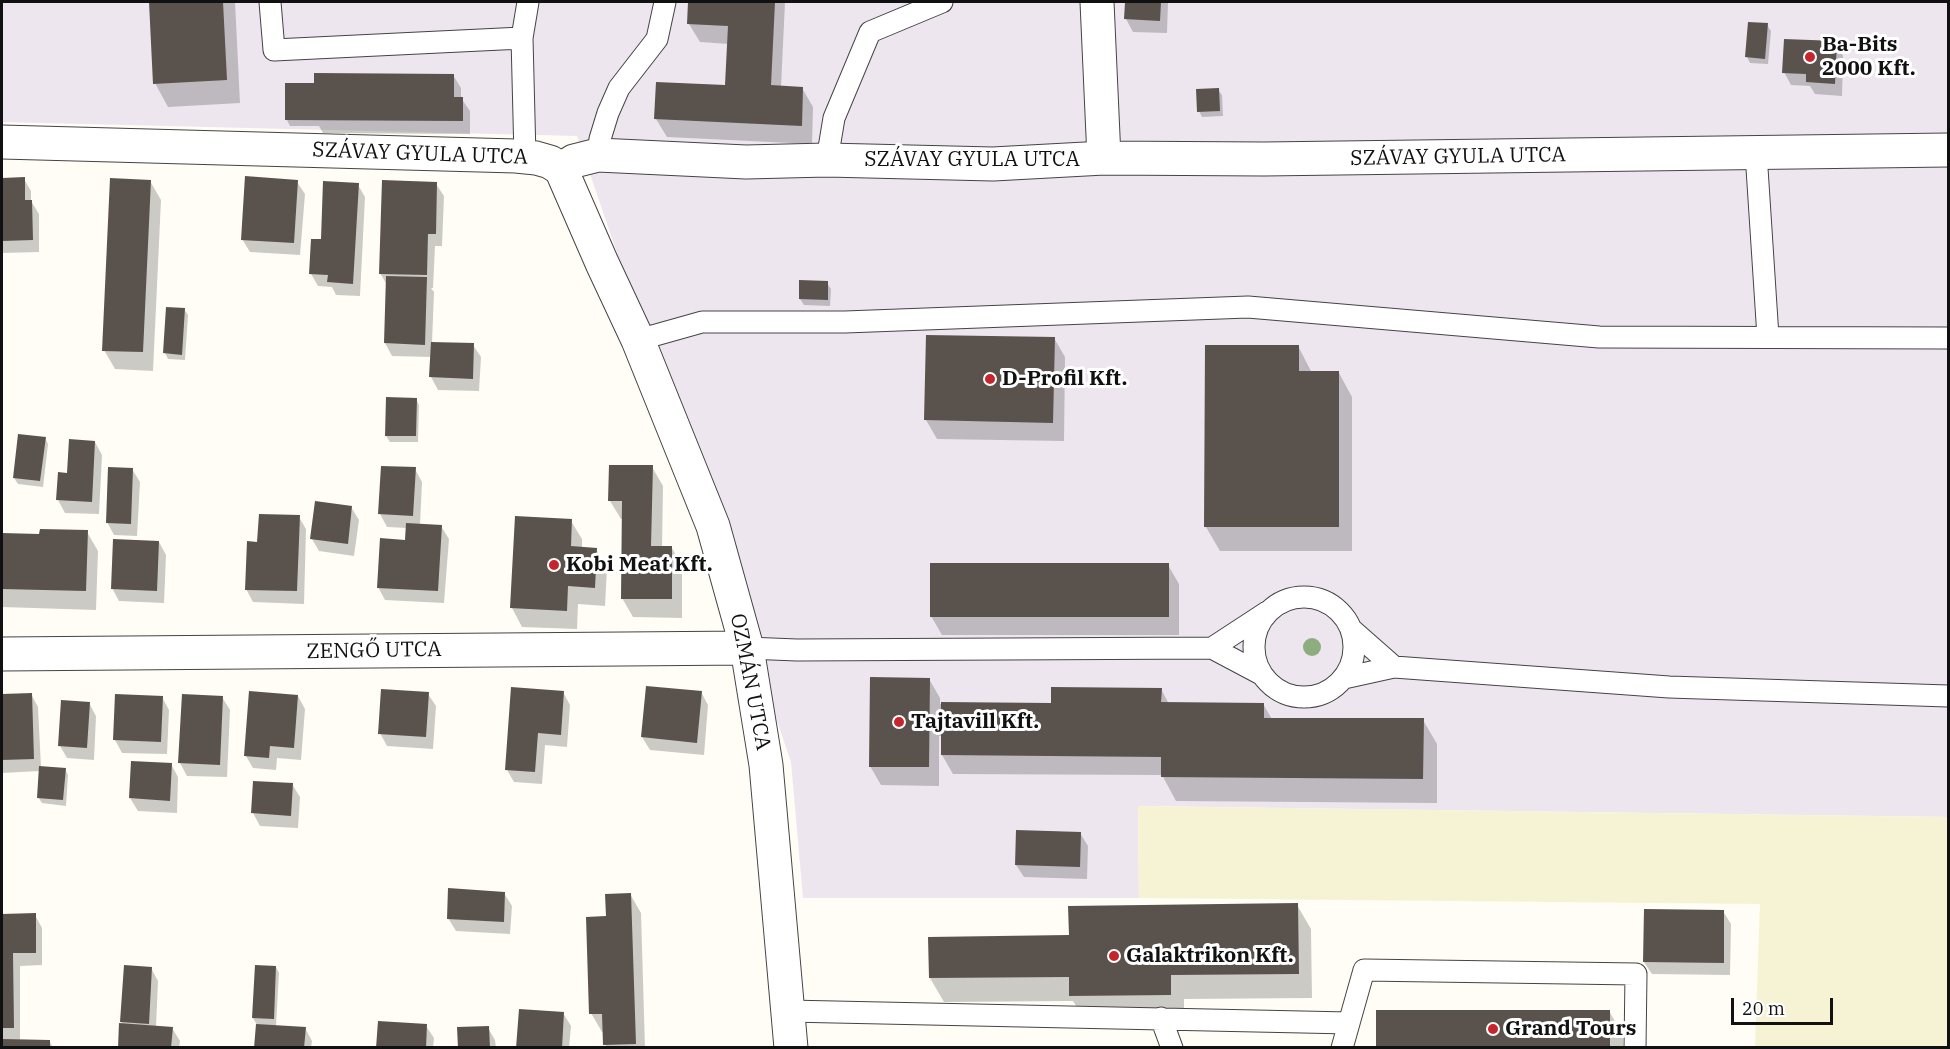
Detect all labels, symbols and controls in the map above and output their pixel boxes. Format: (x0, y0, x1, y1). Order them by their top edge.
place label: Ba-Bits 2000 Kft. (1822, 32, 1916, 82)
marker: Ba-Bits 2000 Kft. (1803, 50, 1817, 64)
street label: SZÁVAY GYULA UTCA (312, 138, 528, 170)
street label: SZÁVAY GYULA UTCA (1350, 143, 1566, 171)
street label: SZÁVAY GYULA UTCA (864, 147, 1080, 173)
place label: D-Profil Kft. (1002, 366, 1127, 392)
marker: D-Profil Kft. (983, 372, 997, 386)
place label: Kobi Meat Kft. (566, 552, 713, 578)
marker: Kobi Meat Kft. (547, 558, 561, 572)
street label: OZMÁN UTCA (724, 612, 776, 752)
street label: ZENGŐ UTCA (306, 637, 442, 665)
place label: Tajtavill Kft. (911, 709, 1039, 735)
marker: Tajtavill Kft. (892, 715, 906, 729)
place label: Galaktrikon Kft. (1126, 943, 1294, 969)
marker: Galaktrikon Kft. (1107, 949, 1121, 963)
scale bar (1734, 986, 1836, 1024)
text: 20 m (1742, 997, 1785, 1020)
place label: Grand Tours (1505, 1016, 1636, 1042)
marker: Grand Tours (1486, 1022, 1500, 1036)

